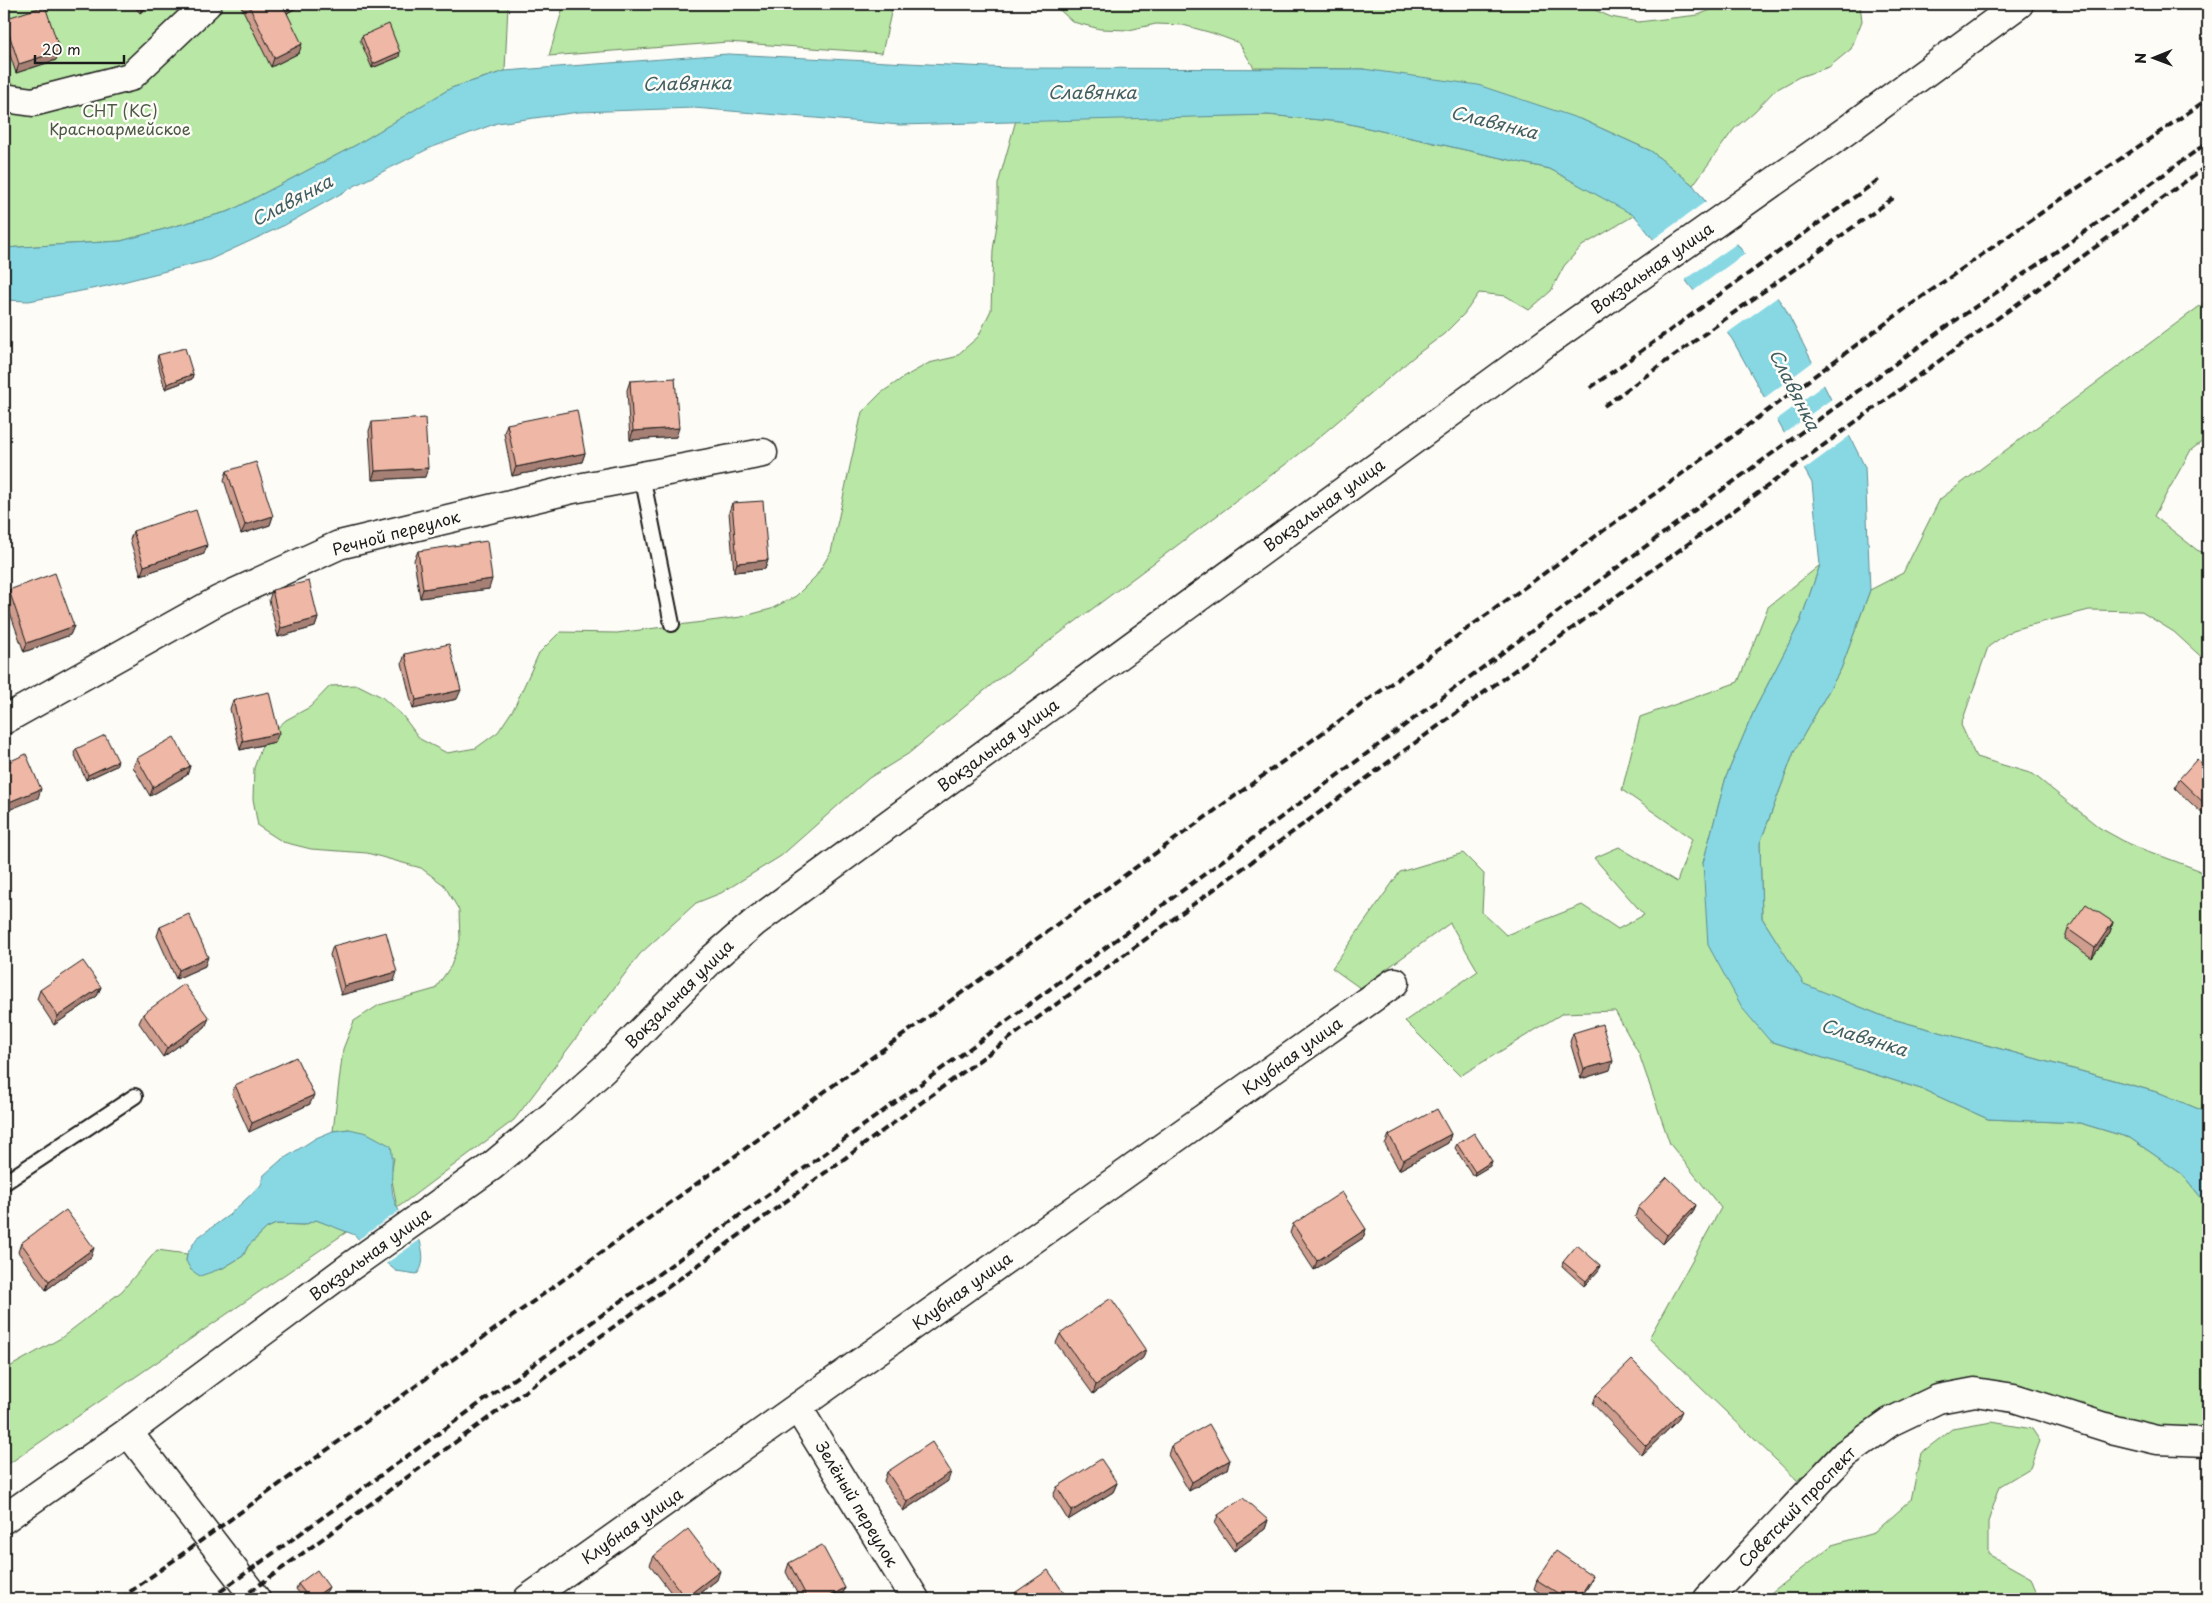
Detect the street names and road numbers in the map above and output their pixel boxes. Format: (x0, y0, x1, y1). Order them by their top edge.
street label: Вокзальная улица (1585, 216, 1718, 319)
street label: Вокзальная улица (1258, 452, 1389, 557)
street label: Речной переулок (329, 503, 463, 561)
street label: Вокзальная улица (932, 692, 1063, 797)
street label: Вокзальная улица (619, 934, 738, 1053)
street label: Клубная улица (1236, 1011, 1347, 1100)
street label: Вокзальная улица (304, 1201, 435, 1306)
street label: Клубная улица (906, 1246, 1017, 1335)
street label: Зелёный переулок (811, 1436, 905, 1571)
street label: Советский проспект (1732, 1440, 1861, 1572)
street label: Клубная улица (576, 1481, 687, 1569)

